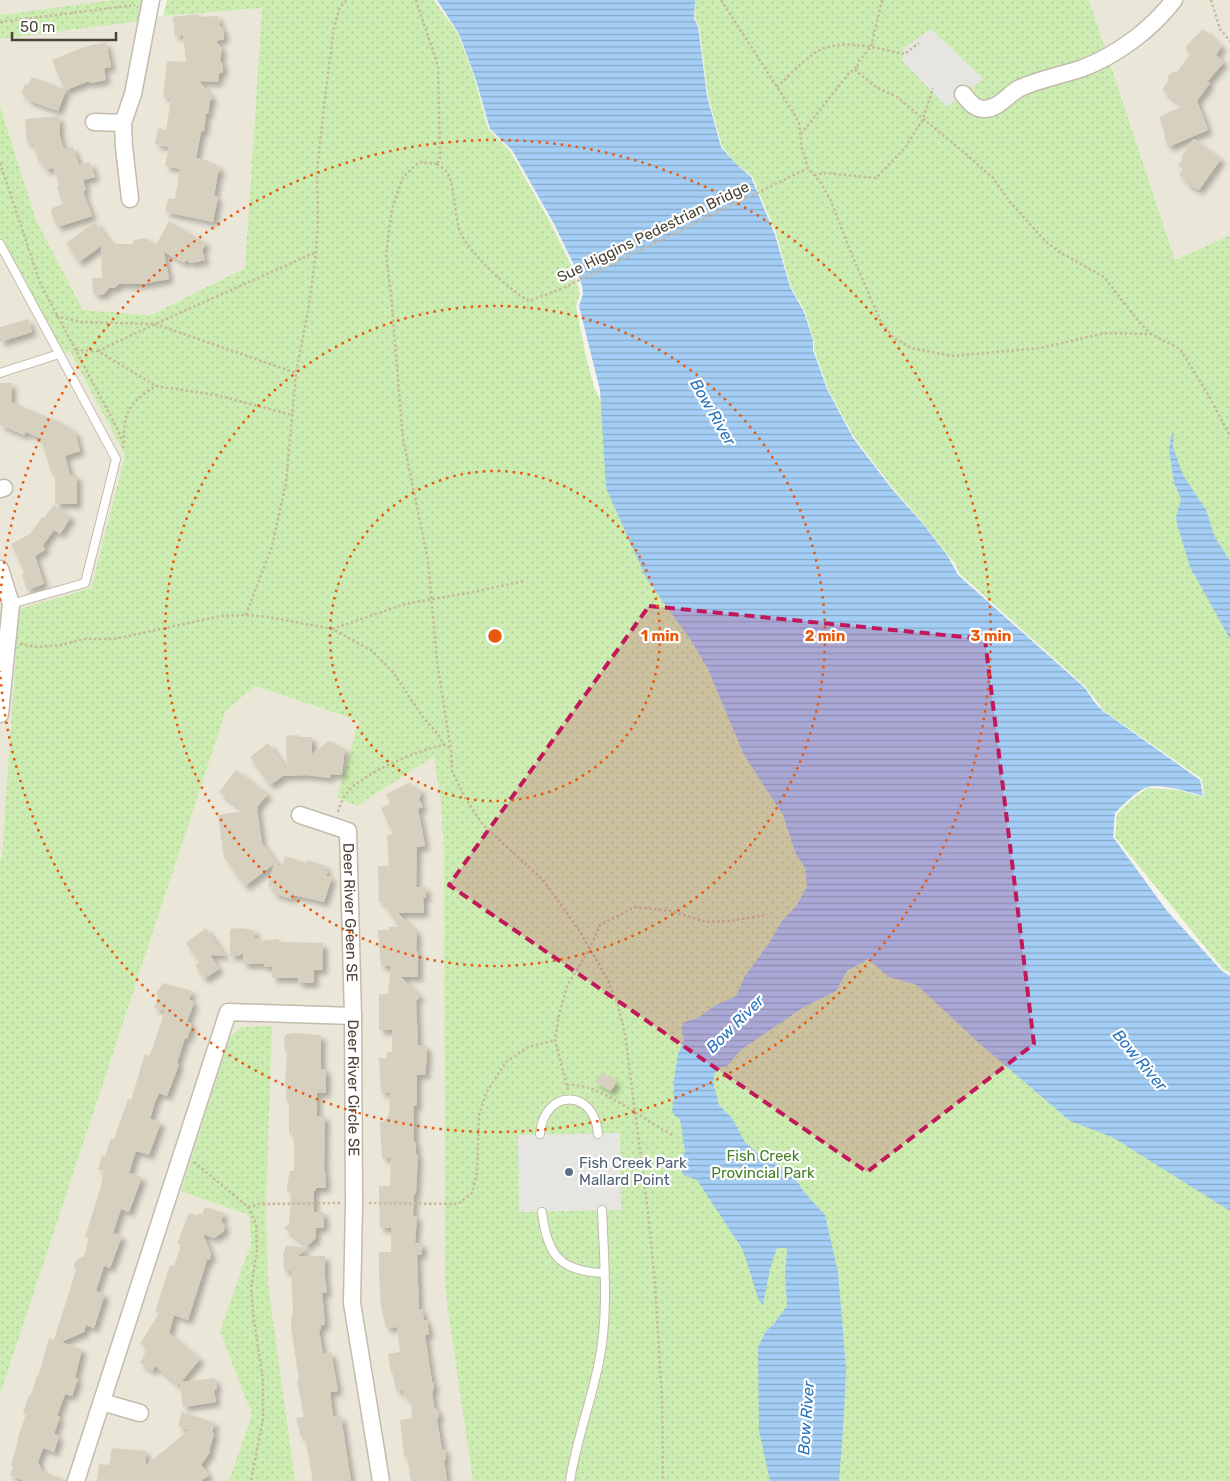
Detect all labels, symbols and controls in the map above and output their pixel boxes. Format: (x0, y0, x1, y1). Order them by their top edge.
scale bar (12, 10, 116, 42)
text: 50 m (20, 18, 55, 36)
street label: Sue Higgins Pedestrian Bridge (554, 178, 752, 286)
water label: Bow River (686, 375, 740, 450)
centre of rings (486, 627, 504, 645)
text: 1 min (641, 627, 679, 645)
text: 2 min (805, 627, 845, 645)
text: 3 min (971, 627, 1011, 645)
street label: Deer River Green SE (339, 843, 361, 982)
water label: Bow River (702, 990, 769, 1057)
street label: Deer River Circle SE (344, 1019, 363, 1156)
water label: Bow River (1109, 1025, 1172, 1095)
park label: Fish Creek Provincial Park (711, 1147, 815, 1182)
place label: Fish Creek Park Mallard Point (579, 1154, 687, 1189)
marker: Fish Creek Park Mallard Point (563, 1166, 575, 1178)
water label: Bow River (794, 1379, 818, 1456)

